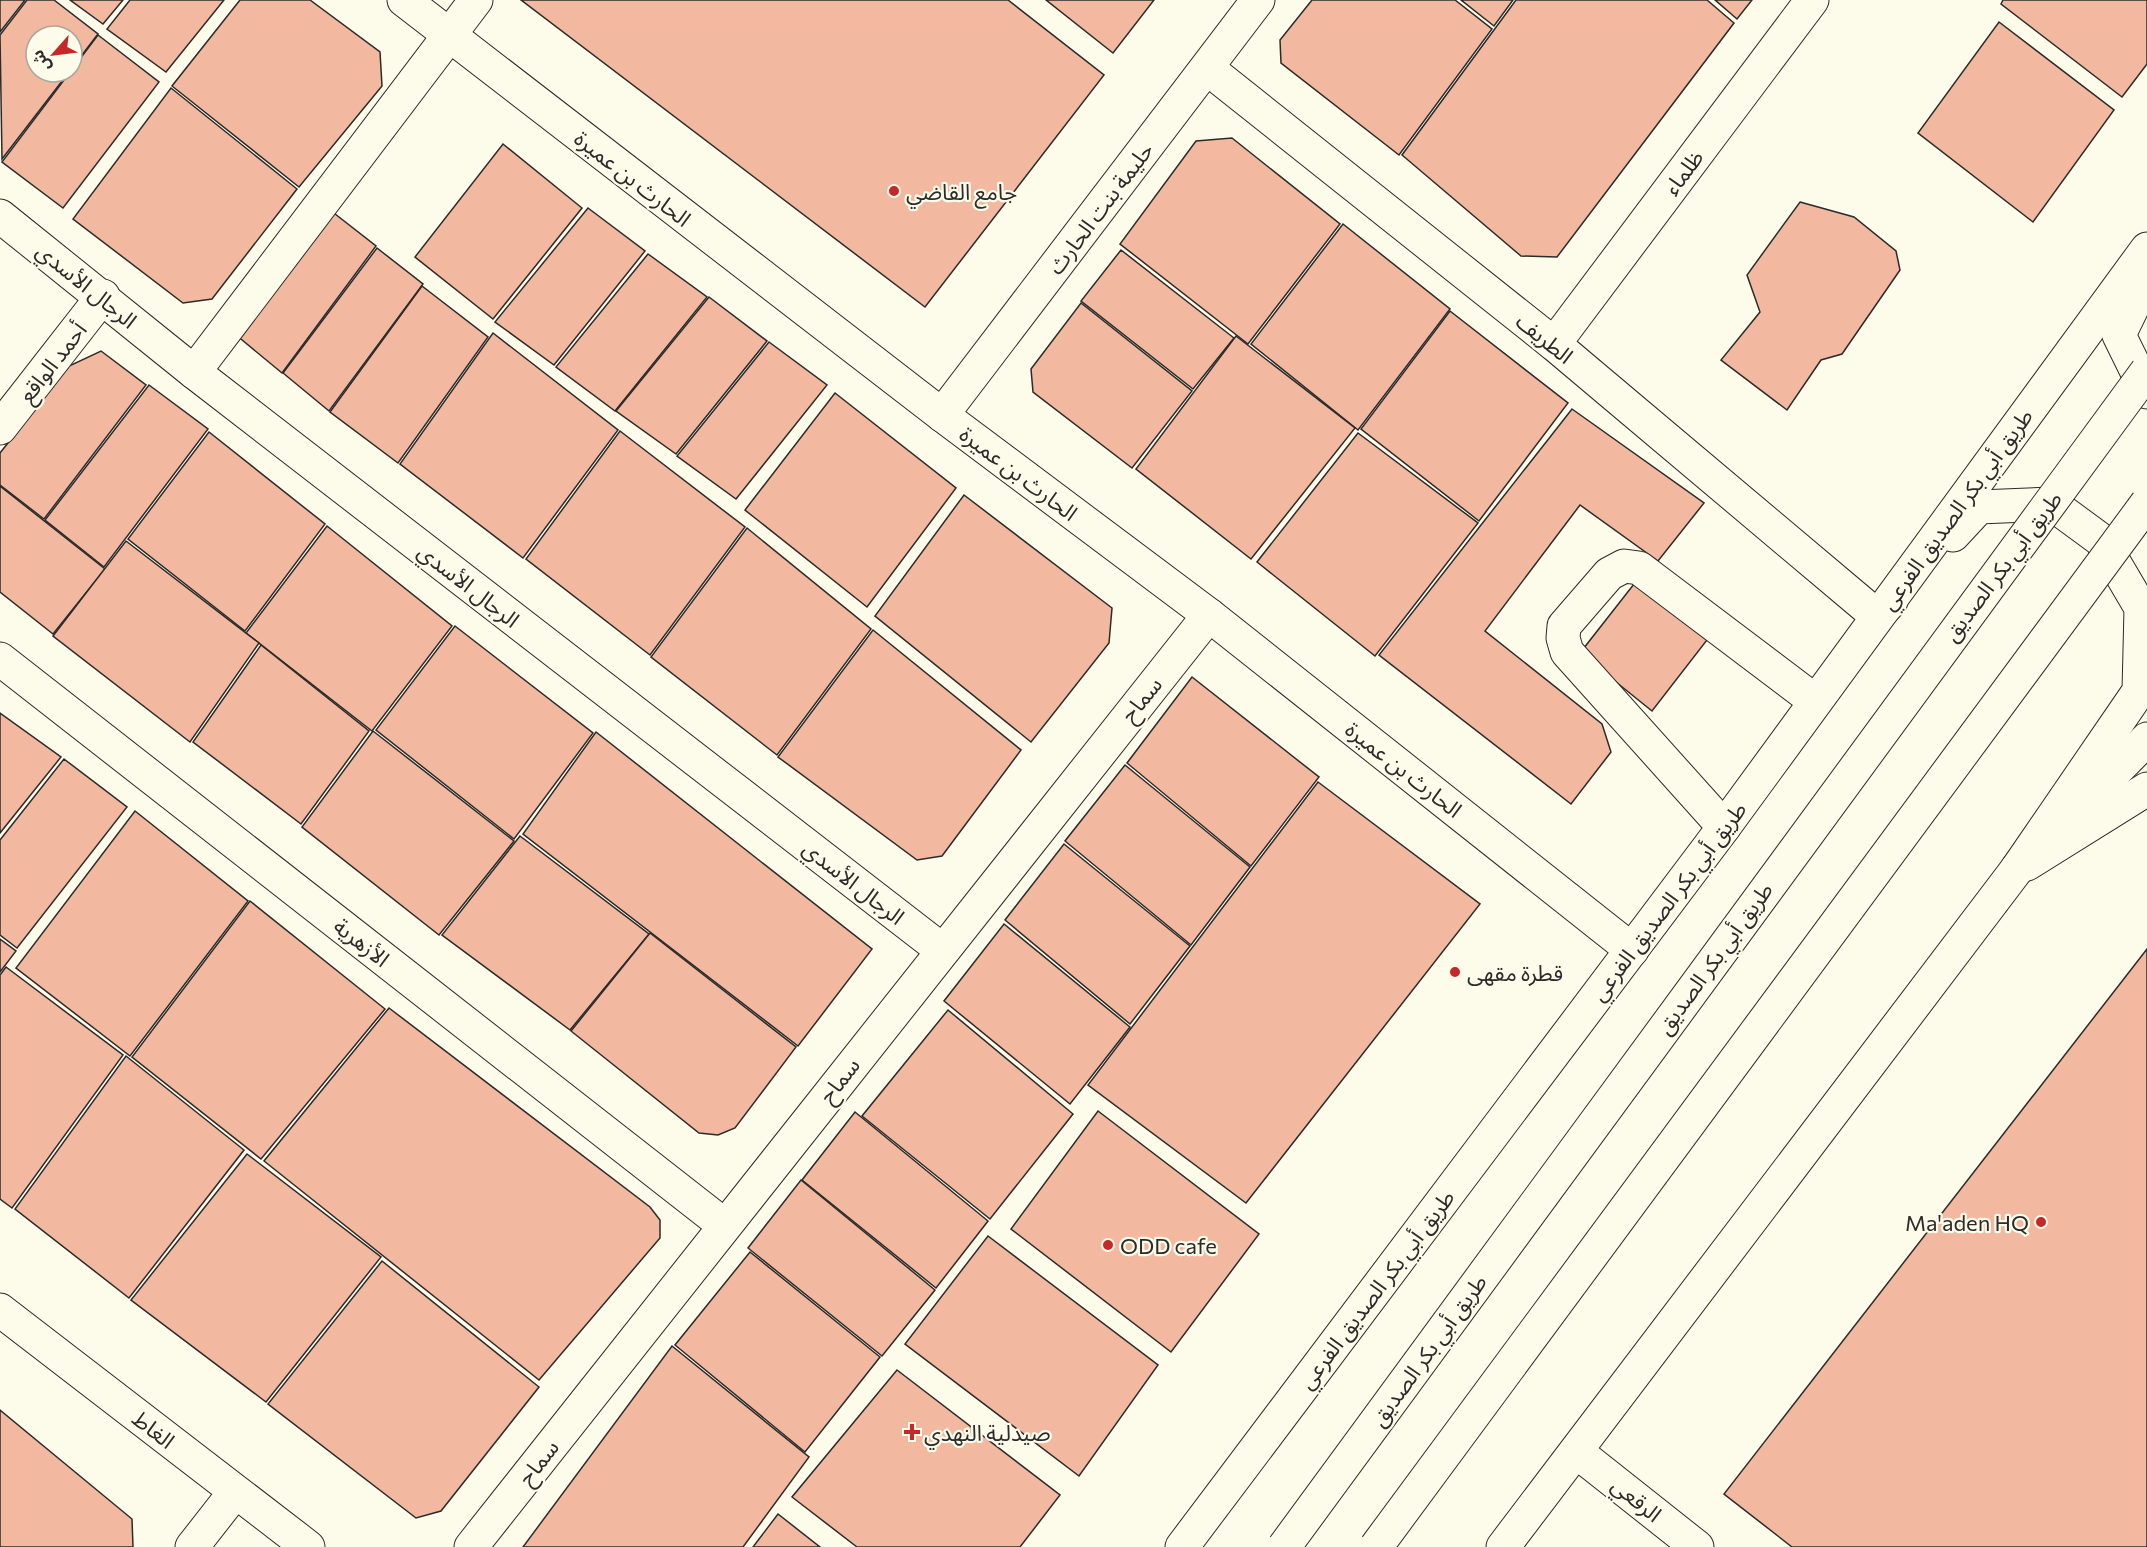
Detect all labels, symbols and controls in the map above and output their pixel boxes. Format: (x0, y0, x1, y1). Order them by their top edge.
north arrow (24, 24, 84, 84)
text: ش (27, 47, 55, 75)
street label: الحارث بن عميرة (569, 124, 697, 233)
street label: حليمة بنت الحارث (1042, 137, 1159, 280)
street label: ظلماء (1657, 144, 1709, 200)
place label: جامع القاضي (906, 178, 1017, 209)
marker: جامع القاضي (887, 184, 901, 198)
street label: الرجال الأسدي (29, 236, 143, 337)
street label: الطريف (1511, 307, 1579, 369)
street label: أحمد الواقع (12, 316, 95, 410)
street label: طريق أبي بكر الصديق الفرعي (1874, 403, 2038, 615)
street label: الحارث بن عميرة (954, 420, 1083, 527)
street label: طريق أبي بكر الصديق (1937, 486, 2067, 646)
street label: الرجال الأسدي (410, 537, 525, 636)
street label: سماح (1115, 671, 1170, 730)
street label: الحارث بن عميرة (1340, 715, 1468, 824)
street label: طريق أبي بكر الصديق الفرعي (1585, 796, 1751, 1006)
street label: الرجال الأسدي (795, 834, 910, 933)
street label: طريق أبي بكر الصديق (1650, 877, 1778, 1039)
street label: الأزهرية (328, 912, 395, 973)
place label: قطرة مقهى (1467, 959, 1563, 986)
marker: قطرة مقهى (1448, 965, 1462, 979)
street label: سماح (813, 1052, 868, 1111)
street label: طريق أبي بكر الصديق الفرعي (1293, 1184, 1459, 1394)
place label: Ma'aden HQ (1905, 1209, 2029, 1236)
marker: Ma'aden HQ (2034, 1215, 2048, 1229)
place label: ODD cafe (1120, 1232, 1217, 1259)
marker: ODD cafe (1101, 1238, 1115, 1252)
street label: طريق أبي بكر الصديق (1364, 1269, 1492, 1431)
street label: الغاط (128, 1404, 180, 1454)
place label: صيدلية النهدي (924, 1419, 1051, 1450)
marker: صيدلية النهدي (905, 1425, 919, 1439)
street label: سماح (512, 1434, 567, 1493)
street label: الرقعي (1604, 1471, 1667, 1530)

